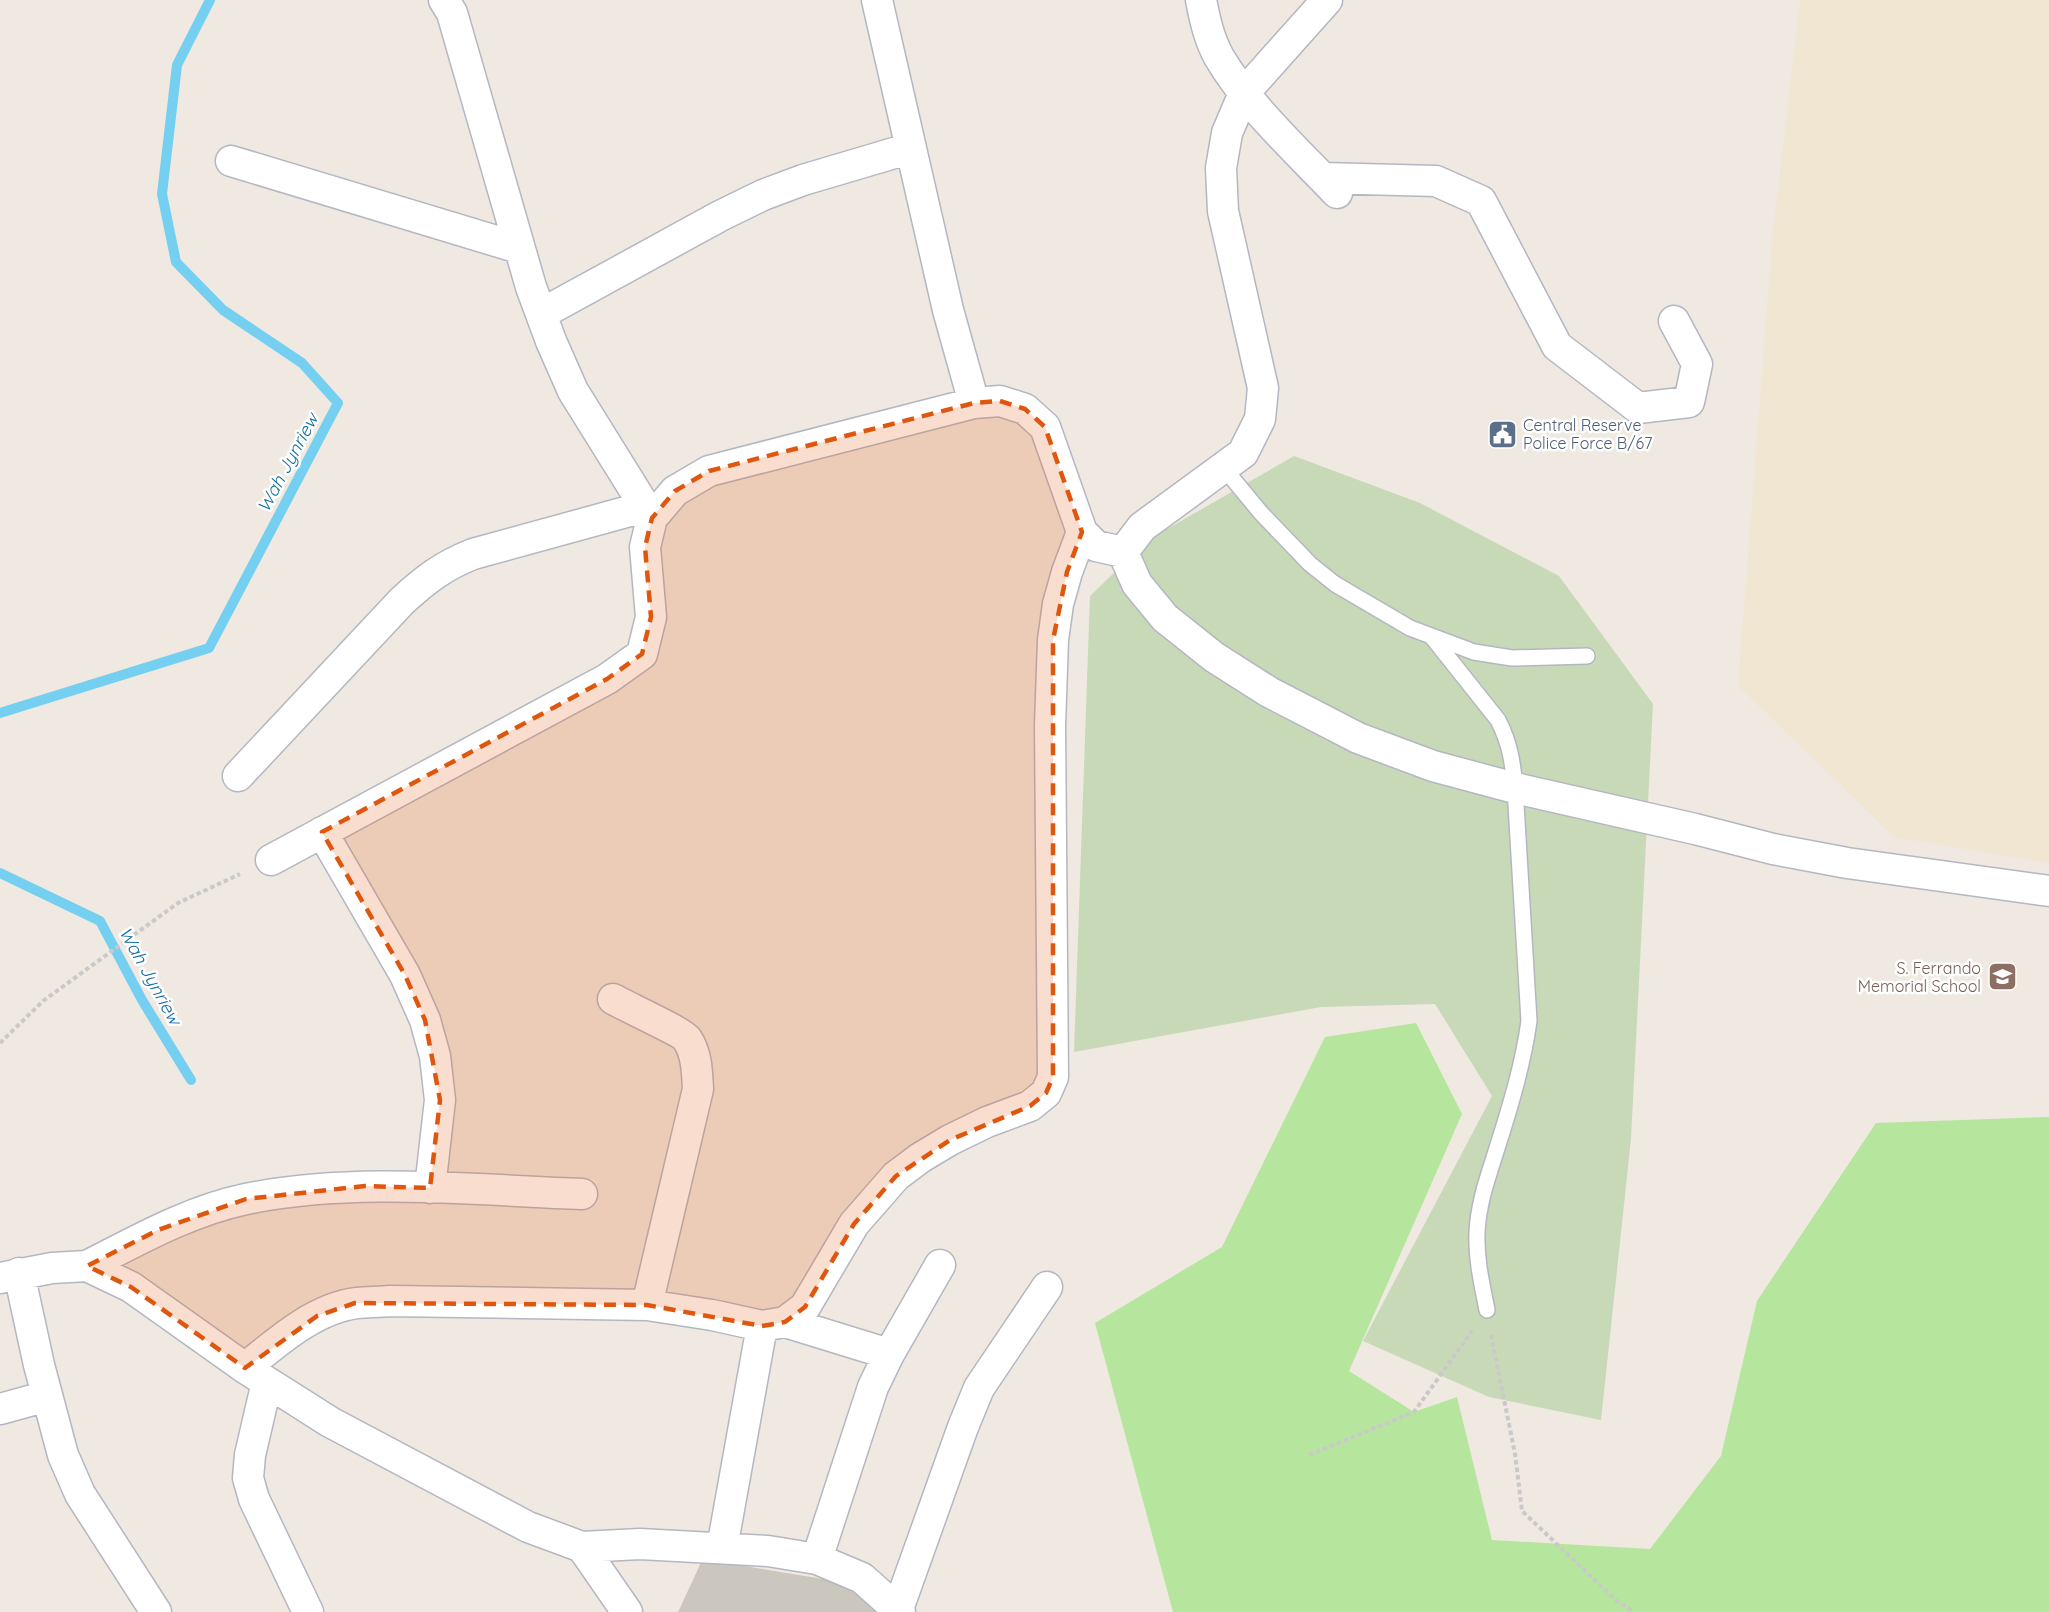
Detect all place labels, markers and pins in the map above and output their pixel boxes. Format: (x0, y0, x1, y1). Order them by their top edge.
place label: Central Reserve Police Force B/67 (1523, 415, 1652, 453)
public building icon: Central Reserve Police Force B/67 (1486, 418, 1518, 450)
place label: S. Ferrando Memorial School (1858, 958, 1981, 996)
school or university icon: S. Ferrando Memorial School (1986, 961, 2018, 993)

